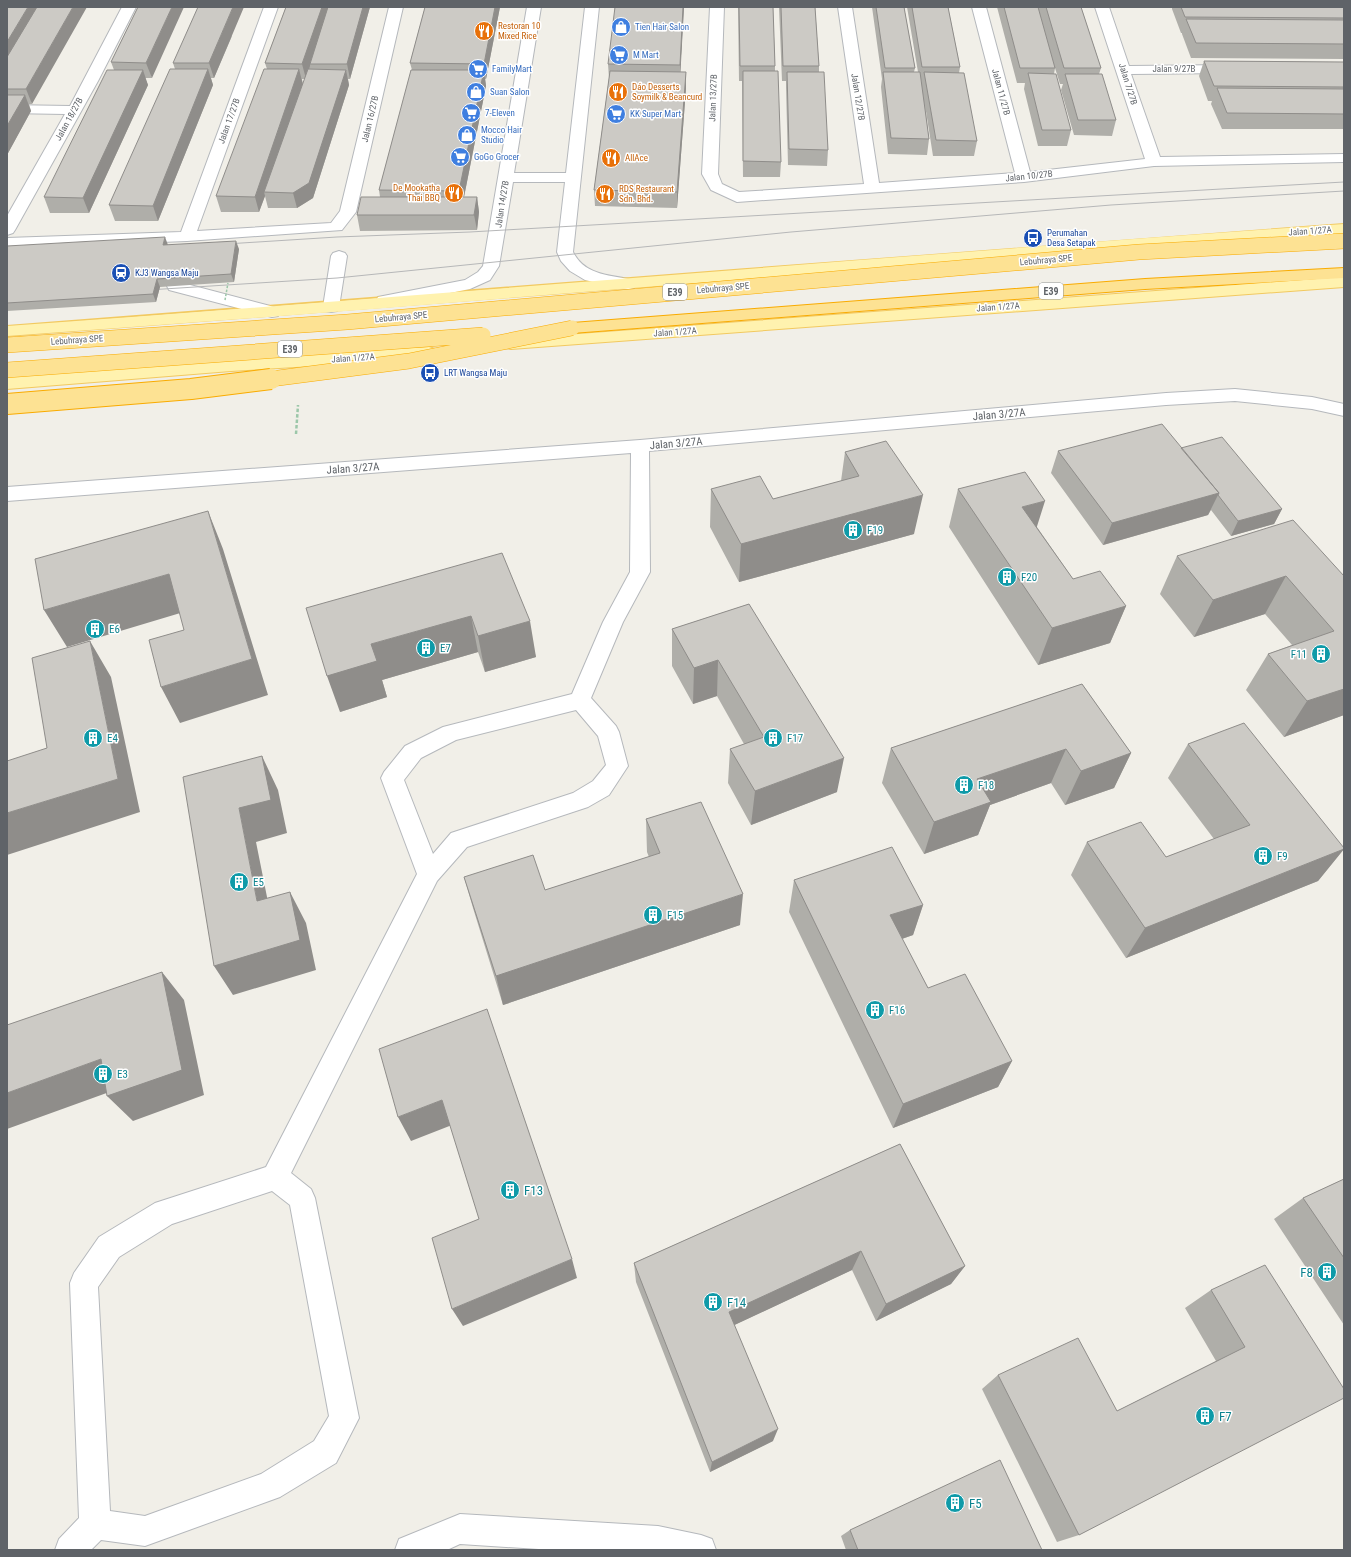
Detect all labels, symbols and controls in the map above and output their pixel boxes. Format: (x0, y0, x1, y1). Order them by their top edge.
shop icon: Tien Hair Salon (610, 16, 632, 38)
restaurant icon: Restoran 10 Mixed Rice (473, 20, 495, 42)
place label: Restoran 10 Mixed Rice (498, 21, 540, 41)
place label: Tien Hair Salon (635, 22, 689, 32)
supermarket icon: M Mart (608, 44, 630, 66)
place label: M Mart (633, 50, 659, 60)
supermarket icon: FamilyMart (467, 58, 489, 80)
street label: Jalan 7/27B (1117, 62, 1139, 106)
place label: FamilyMart (492, 64, 532, 74)
street label: Jalan 9/27B (1152, 64, 1196, 74)
street label: Jalan 11/27B (990, 68, 1012, 116)
street label: Jalan 12/27B (849, 73, 867, 121)
street label: Jalan 13/27B (707, 74, 719, 122)
shop icon: Suan Salon (465, 81, 487, 103)
restaurant icon: Dáo Desserts Soymilk & Beancurd (607, 81, 629, 103)
place label: Dáo Desserts Soymilk & Beancurd (632, 82, 702, 102)
place label: Suan Salon (490, 87, 530, 97)
street label: Jalan 16/27B (360, 95, 380, 143)
street label: Jalan 18/27B (53, 96, 85, 142)
street label: Jalan 17/27B (216, 97, 242, 145)
supermarket icon: 7-Eleven (460, 102, 482, 124)
supermarket icon: KK Super Mart (605, 103, 627, 125)
place label: 7-Eleven (485, 108, 515, 118)
place label: KK Super Mart (630, 109, 681, 119)
shop icon: Mocco Hair Studio (456, 124, 478, 146)
place label: Mocco Hair Studio (481, 125, 522, 145)
supermarket icon: GoGo Grocer (449, 146, 471, 168)
restaurant icon: AllAce (600, 147, 622, 169)
place label: GoGo Grocer (474, 152, 520, 162)
place label: AllAce (625, 153, 648, 163)
street label: Jalan 10/27B (1005, 169, 1053, 183)
street label: Jalan 14/27B (493, 180, 511, 228)
restaurant icon: De Mookatha Thai BBQ (443, 182, 465, 204)
place label: De Mookatha Thai BBQ (393, 183, 440, 203)
restaurant icon: RDS Restaurant Sdn. Bhd. (594, 183, 616, 205)
place label: RDS Restaurant Sdn. Bhd. (619, 184, 674, 204)
street label: Jalan 1/27A (1288, 225, 1332, 237)
bus stop icon: Perumahan Desa Setapak (1022, 227, 1044, 249)
place label: Perumahan Desa Setapak (1047, 228, 1096, 248)
street label: Lebuhraya SPE (1019, 253, 1073, 267)
station icon: KJ3 Wangsa Maju (110, 262, 132, 284)
place label: KJ3 Wangsa Maju (135, 268, 199, 278)
street label: Lebuhraya SPE (696, 281, 750, 295)
road number: E39 (1039, 283, 1063, 299)
road number: E39 (663, 284, 687, 300)
street label: Jalan 1/27A (976, 301, 1020, 313)
street label: Lebuhraya SPE (374, 310, 428, 324)
street label: Jalan 1/27A (653, 326, 697, 338)
street label: Lebuhraya SPE (50, 333, 104, 347)
road number: E39 (278, 341, 302, 357)
street label: Jalan 1/27A (331, 352, 375, 364)
bus stop icon: LRT Wangsa Maju (419, 362, 441, 384)
place label: LRT Wangsa Maju (444, 368, 507, 378)
street label: Jalan 3/27A (972, 406, 1027, 423)
street label: Jalan 3/27A (649, 435, 704, 452)
street label: Jalan 3/27A (326, 460, 381, 477)
building icon: F19 (842, 519, 864, 541)
place label: F19 (867, 524, 883, 537)
building icon: F20 (996, 566, 1018, 588)
place label: F20 (1021, 571, 1037, 584)
building icon: E6 (84, 618, 106, 640)
place label: E6 (109, 623, 120, 636)
building icon: E7 (415, 637, 437, 659)
place label: E7 (440, 642, 451, 655)
building icon: F11 (1310, 643, 1332, 665)
place label: F11 (1291, 648, 1307, 661)
building icon: E4 (82, 727, 104, 749)
building icon: F17 (762, 727, 784, 749)
place label: E4 (107, 732, 118, 745)
place label: F17 (787, 732, 803, 745)
building icon: F18 (953, 774, 975, 796)
place label: F18 (978, 779, 994, 792)
building icon: F9 (1252, 845, 1274, 867)
place label: F9 (1277, 850, 1288, 863)
building icon: E5 (228, 871, 250, 893)
place label: E5 (253, 876, 264, 889)
building icon: F15 (642, 904, 664, 926)
place label: F15 (667, 909, 683, 922)
building icon: F16 (864, 999, 886, 1021)
place label: F16 (889, 1004, 905, 1017)
building icon: E3 (92, 1063, 114, 1085)
place label: E3 (117, 1068, 128, 1081)
building icon: F13 (499, 1179, 521, 1201)
place label: F13 (524, 1183, 543, 1198)
building icon: F8 (1316, 1261, 1338, 1283)
place label: F8 (1300, 1265, 1313, 1280)
building icon: F14 (702, 1291, 724, 1313)
place label: F14 (727, 1295, 747, 1310)
building icon: F7 (1194, 1405, 1216, 1427)
place label: F7 (1219, 1409, 1232, 1424)
building icon: F5 (944, 1492, 966, 1514)
place label: F5 (969, 1496, 982, 1511)

